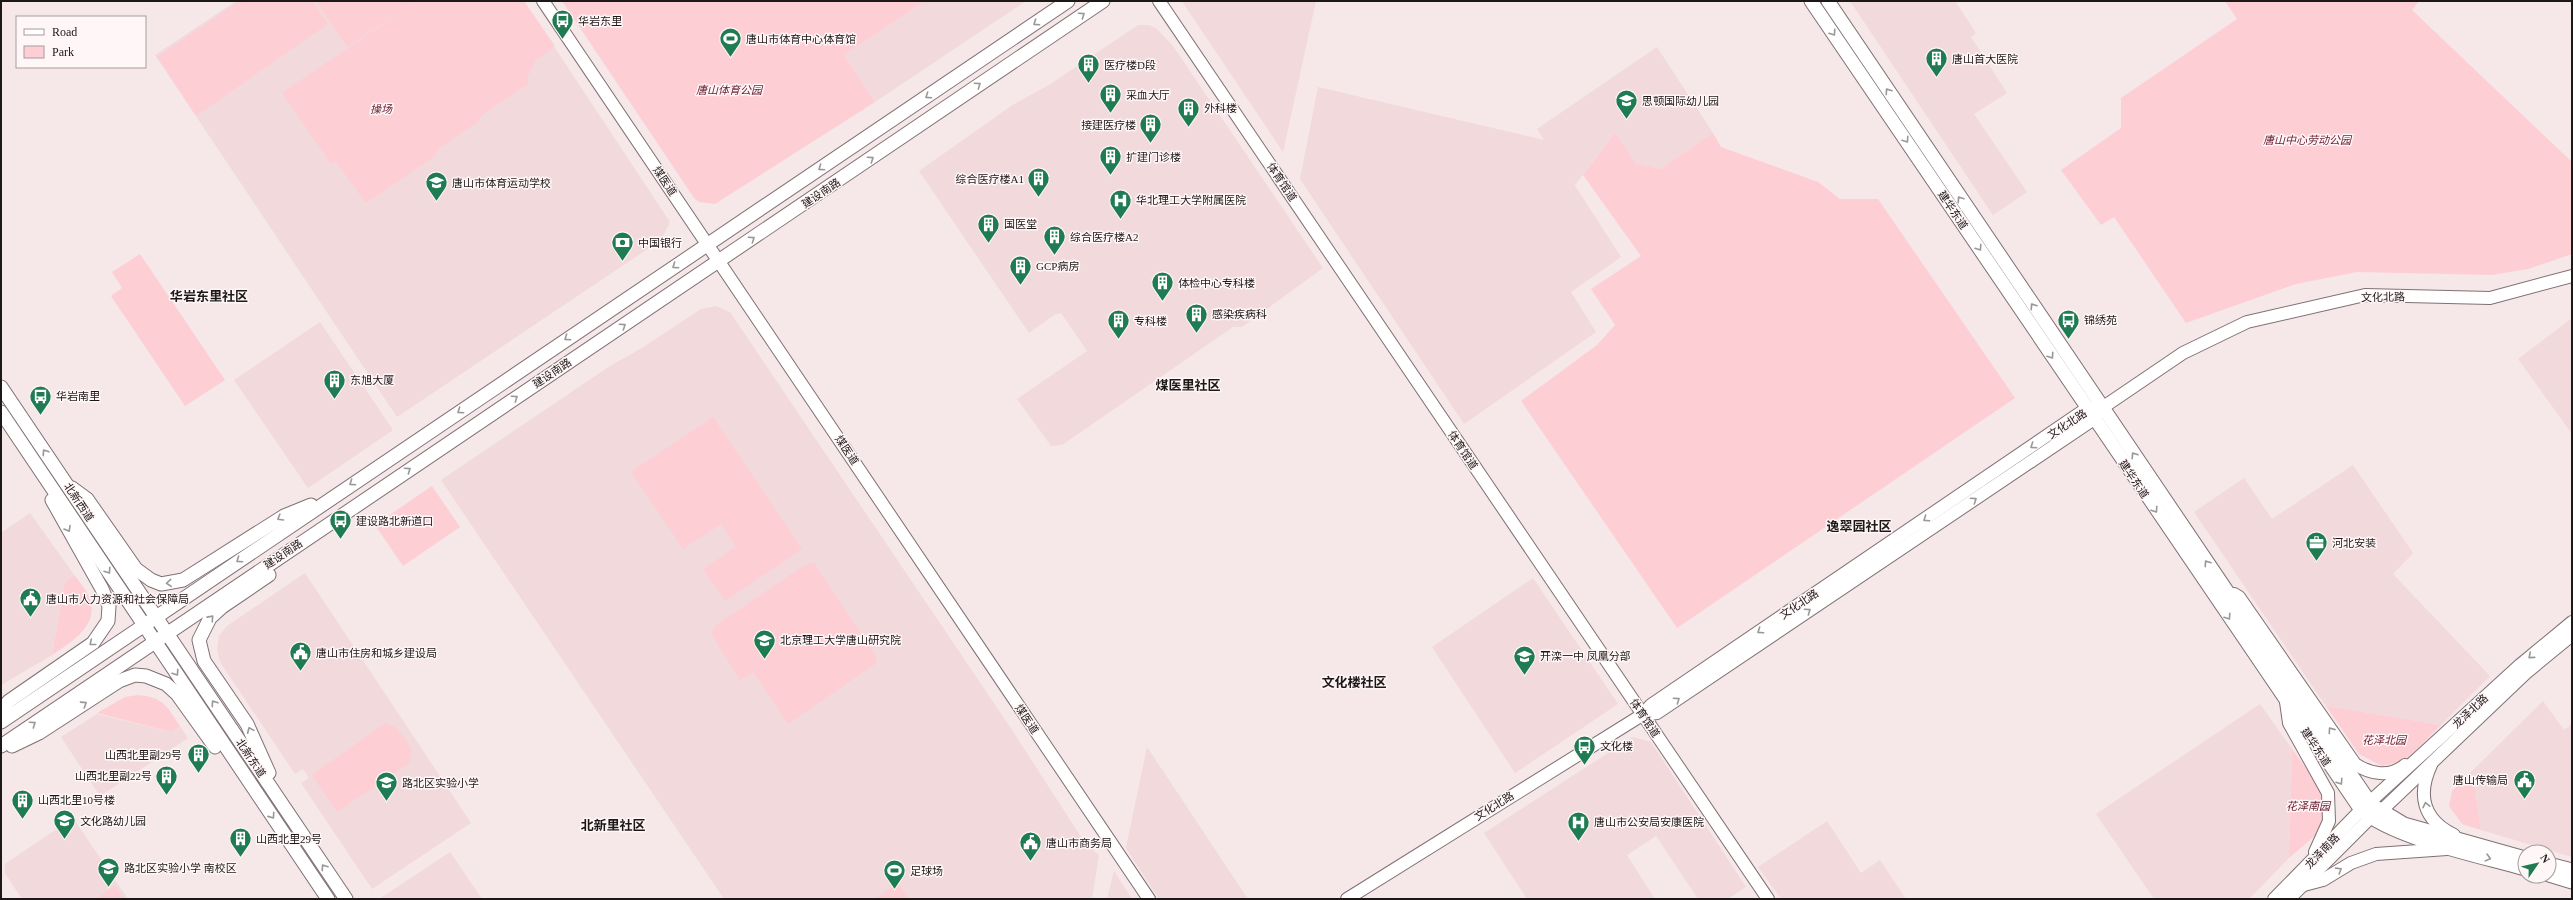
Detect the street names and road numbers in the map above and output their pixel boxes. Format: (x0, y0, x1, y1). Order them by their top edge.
street label: 体育馆道 (1265, 160, 1299, 204)
street label: 煤医道 (651, 164, 679, 198)
street label: 建设南路 (799, 176, 843, 210)
street label: 建华东道 (1936, 188, 1970, 232)
street label: 文化北路 (2361, 291, 2405, 303)
street label: 建设南路 (530, 356, 574, 390)
street label: 文化北路 (2045, 407, 2089, 441)
street label: 体育馆道 (1446, 428, 1480, 472)
street label: 煤医道 (833, 433, 861, 467)
street label: 建华东道 (2117, 457, 2151, 501)
street label: 北新西道 (62, 480, 96, 524)
street label: 建设南路 (261, 537, 305, 571)
street label: 文化北路 (1777, 587, 1821, 621)
street label: 龙泽北路 (2450, 692, 2490, 730)
street label: 体育馆道 (1628, 696, 1662, 740)
street label: 煤医道 (1013, 702, 1041, 736)
street label: 建华东道 (2299, 725, 2333, 769)
street label: 北新东道 (234, 736, 268, 780)
street label: 文化北路 (1472, 789, 1516, 823)
street label: 龙泽南路 (2302, 831, 2342, 871)

